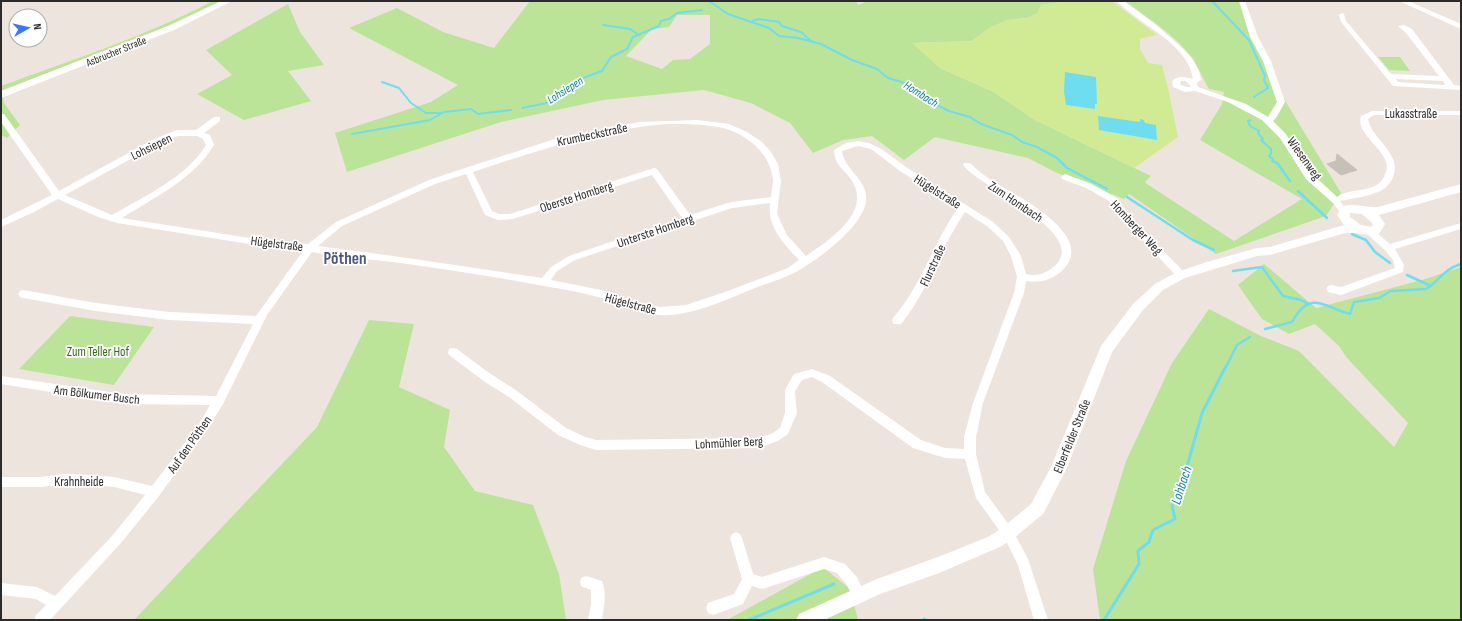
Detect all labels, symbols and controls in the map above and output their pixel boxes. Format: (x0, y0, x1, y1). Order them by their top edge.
north arrow (8, 8, 48, 48)
text: N (31, 23, 44, 31)
street label: Asbrucher Straße (83, 33, 148, 70)
water label: Lohsiepen (544, 74, 586, 107)
water label: Hombach (901, 78, 941, 111)
street label: Lukasstraße (1385, 106, 1437, 122)
street label: Krumbeckstraße (555, 120, 629, 150)
street label: Lohsiepen (128, 130, 175, 164)
street label: Wiesenweg (1283, 134, 1325, 183)
street label: Hügelstraße (911, 171, 964, 213)
street label: Oberste Homberg (538, 178, 615, 216)
street label: Zum Hombach (985, 178, 1046, 226)
street label: Homberger Weg (1107, 197, 1166, 258)
street label: Unterste Homberg (615, 210, 696, 252)
street label: Hügelstraße (250, 233, 304, 255)
street label: Flurstraße (916, 242, 949, 289)
district label: Pöthen (323, 249, 367, 269)
street label: Hügelstraße (603, 289, 658, 319)
park label: Zum Teller Hof (67, 344, 129, 360)
street label: Am Bölkumer Busch (52, 382, 141, 408)
street label: Elberfelder Straße (1050, 397, 1094, 476)
street label: Auf den Pöthen (164, 413, 215, 477)
street label: Lohmühler Berg (695, 433, 763, 453)
water label: Lohbach (1167, 464, 1196, 506)
street label: Krahnheide (54, 474, 104, 490)

